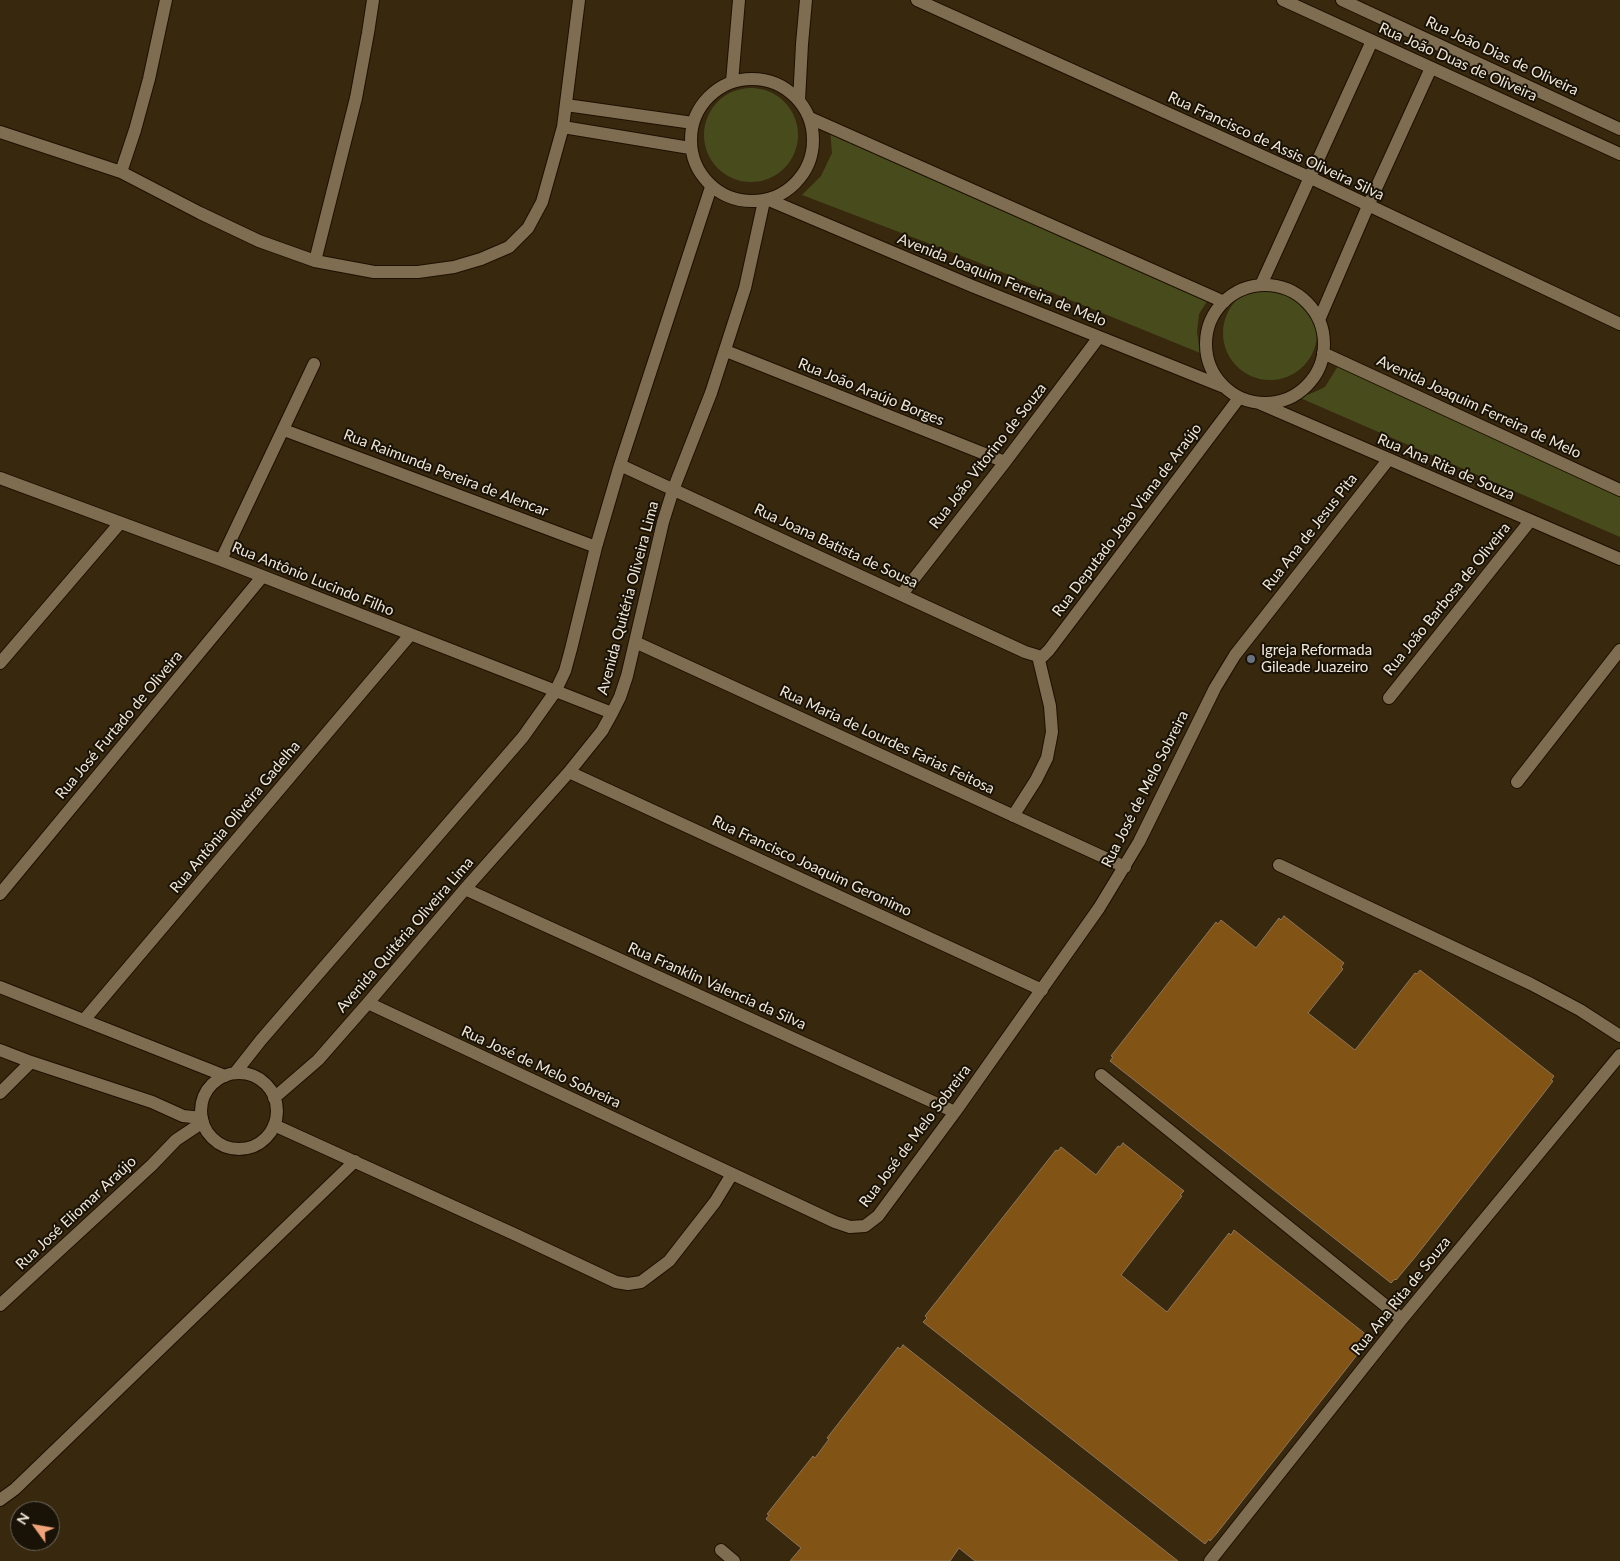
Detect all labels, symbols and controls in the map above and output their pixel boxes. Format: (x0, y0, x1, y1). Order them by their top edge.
street label: Rua João Dias de Oliveira (1423, 13, 1581, 99)
street label: Rua João Duas de Oliveira (1376, 19, 1540, 105)
street label: Rua Francisco de Assis Oliveira Silva (1165, 88, 1387, 204)
street label: Avenida Joaquim Ferreira de Melo (895, 230, 1109, 330)
street label: Avenida Joaquim Ferreira de Melo (1374, 352, 1584, 462)
street label: Rua João Araújo Borges (795, 354, 947, 430)
street label: Rua João Vitorino de Souza (926, 380, 1050, 532)
street label: Rua Deputado João Viana de Araújo (1048, 420, 1206, 620)
street label: Rua Raimunda Pereira de Alencar (341, 426, 551, 520)
street label: Rua Ana Rita de Souza (1375, 430, 1517, 504)
street label: Rua Ana de Jesus Pita (1259, 470, 1361, 594)
street label: Avenida Quitéria Oliveira Lima (593, 499, 663, 697)
street label: Rua Joana Batista de Sousa (751, 500, 921, 592)
street label: Rua João Barbosa de Oliveira (1380, 519, 1514, 679)
street label: Rua Antônio Lucindo Filho (229, 538, 397, 620)
place label: Igreja Reformada Gileade Juazeiro (1261, 641, 1372, 676)
street label: Rua José Furtado de Oliveira (52, 647, 186, 803)
marker: Igreja Reformada Gileade Juazeiro (1245, 653, 1257, 665)
street label: Rua Maria de Lourdes Farias Feitosa (777, 682, 997, 798)
street label: Rua José de Melo Sobreira (1098, 708, 1192, 870)
street label: Rua Antônia Oliveira Gadelha (166, 737, 304, 897)
street label: Rua Francisco Joaquim Geronimo (709, 812, 915, 920)
street label: Avenida Quitéria Oliveira Lima (333, 854, 477, 1016)
street label: Rua Franklin Valencia da Silva (625, 939, 809, 1033)
street label: Rua José de Melo Sobreira (458, 1022, 624, 1112)
street label: Rua José de Melo Sobreira (856, 1061, 974, 1211)
street label: Rua José Eliomar Araújo (12, 1152, 140, 1274)
street label: Rua Ana Rita de Souza (1348, 1233, 1454, 1359)
north arrow (10, 1501, 60, 1551)
text: N (13, 1509, 33, 1527)

